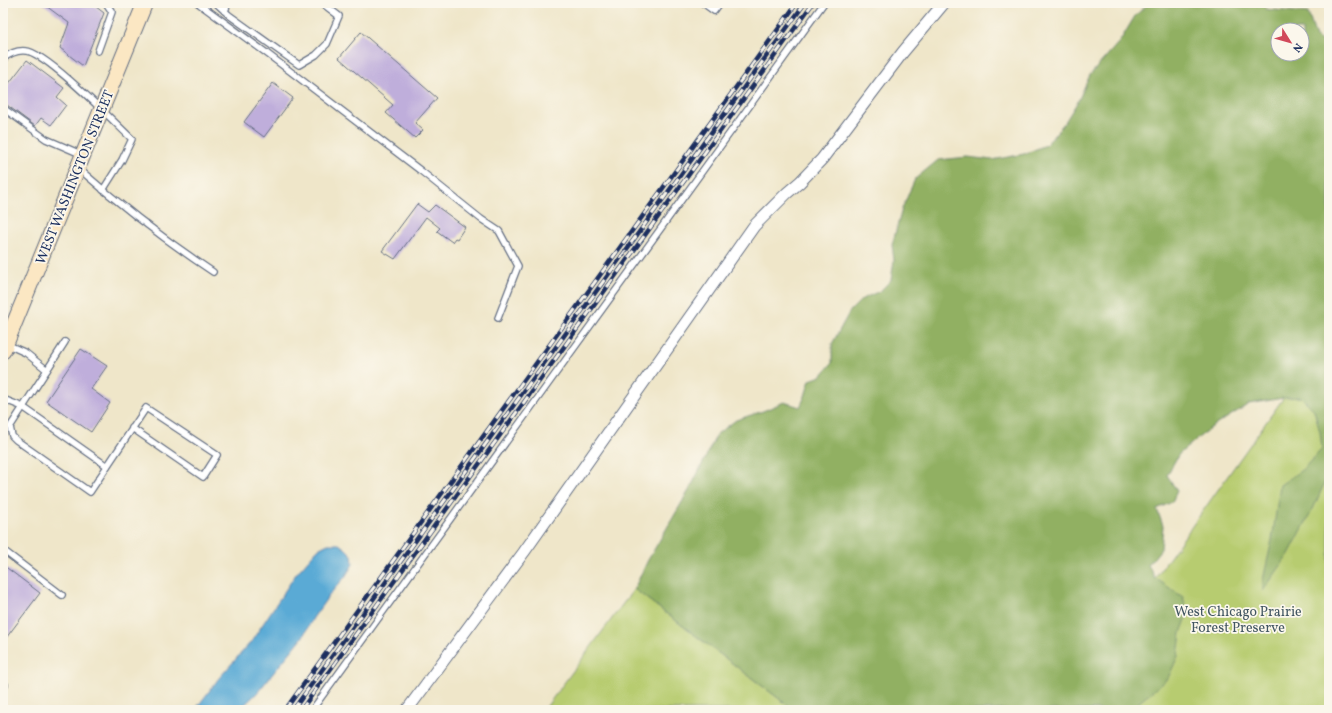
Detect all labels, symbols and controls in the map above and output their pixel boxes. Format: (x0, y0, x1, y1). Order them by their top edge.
north arrow (1270, 22, 1310, 62)
text: N (1288, 39, 1305, 55)
street label: WEST WASHINGTON STREET (32, 88, 119, 268)
park label: West Chicago Prairie Forest Preserve (1174, 603, 1302, 638)

